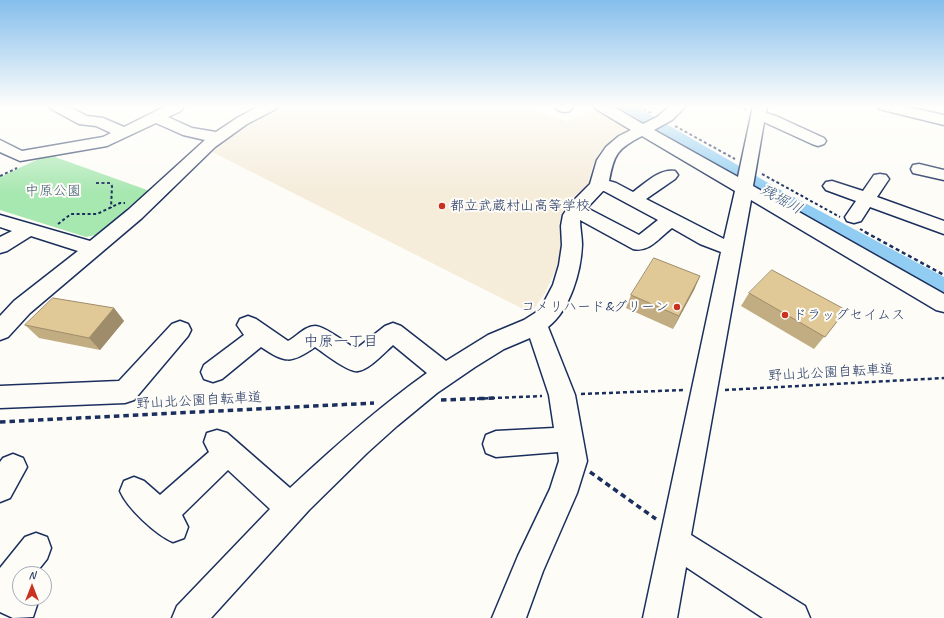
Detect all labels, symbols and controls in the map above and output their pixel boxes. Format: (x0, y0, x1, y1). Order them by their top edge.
water label: 残堀川 (757, 181, 805, 219)
park label: 中原公園 (25, 183, 81, 199)
place label: 都立武蔵村山高等学校 (450, 198, 590, 214)
marker: 都立武蔵村山高等学校 (437, 201, 447, 211)
place label: コメリハード&グリーン (521, 299, 669, 315)
marker: コメリハード&グリーン (672, 302, 682, 312)
place label: ドラッグセイムス (793, 307, 905, 323)
marker: ドラッグセイムス (780, 310, 790, 320)
district label: 中原一丁目 (304, 333, 378, 351)
street label: 野山北公園自転車道 (768, 361, 894, 385)
street label: 野山北公園自転車道 (136, 389, 262, 413)
north arrow (12, 566, 52, 606)
text: N (29, 568, 35, 582)

